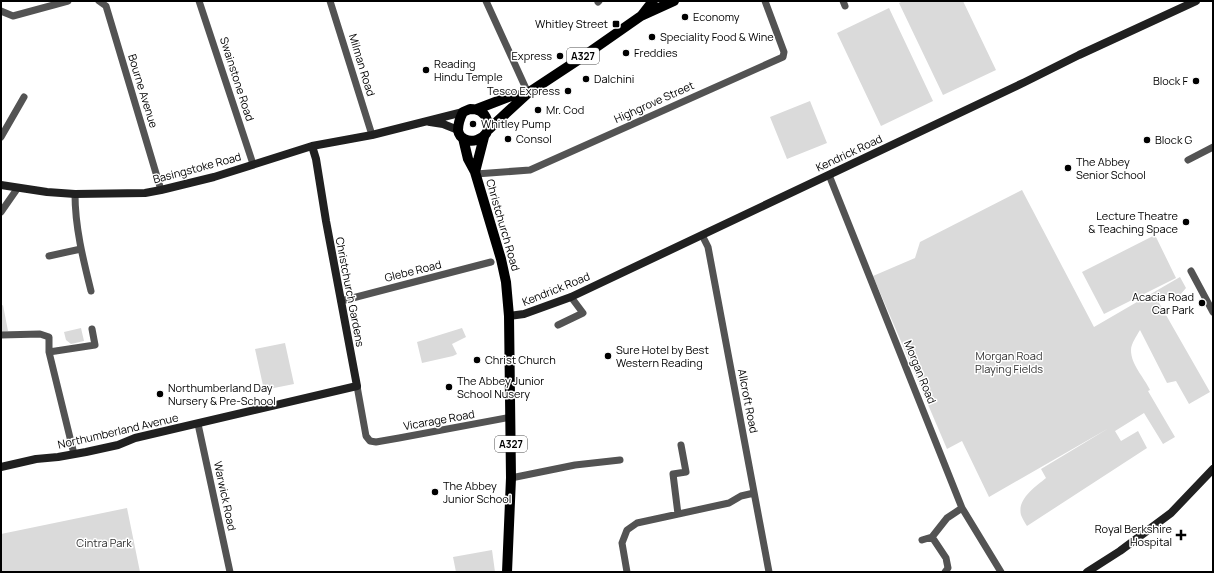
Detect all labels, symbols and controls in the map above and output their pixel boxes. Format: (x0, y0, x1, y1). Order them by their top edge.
place label: Economy (693, 9, 740, 24)
marker: Economy (680, 12, 690, 22)
place label: Whitley Street (535, 16, 608, 31)
marker: Whitley Street (611, 19, 621, 29)
place label: Speciality Food & Wine (660, 29, 774, 44)
street label: Milman Road (346, 32, 379, 98)
marker: Speciality Food & Wine (647, 32, 657, 42)
street label: Swainstone Road (217, 35, 258, 123)
place label: Freddies (634, 45, 678, 60)
place label: Express (512, 48, 552, 63)
road number: A327 (567, 48, 599, 64)
marker: Freddies (621, 48, 631, 58)
marker: Express (555, 51, 565, 61)
street label: Bourne Avenue (125, 52, 162, 130)
place label: Reading Hindu Temple (434, 56, 503, 84)
marker: Reading Hindu Temple (421, 65, 431, 75)
place label: Dalchini (594, 71, 634, 86)
place label: Block F (1153, 73, 1188, 88)
marker: Dalchini (581, 74, 591, 84)
marker: Block F (1191, 76, 1201, 86)
street label: Highgrove Street (611, 77, 696, 126)
place label: Tesco Express (487, 83, 560, 98)
marker: Tesco Express (563, 86, 573, 96)
place label: Mr. Cod (546, 102, 584, 117)
marker: Mr. Cod (533, 105, 543, 115)
place label: Whitley Pump (481, 116, 551, 131)
marker: Whitley Pump (468, 119, 478, 129)
place label: Consol (516, 131, 552, 146)
street label: Kendrick Road (813, 131, 884, 174)
place label: Block G (1155, 132, 1193, 147)
marker: Consol (503, 134, 513, 144)
marker: Block G (1142, 135, 1152, 145)
street label: Basingstoke Road (151, 149, 243, 187)
place label: The Abbey Senior School (1076, 154, 1146, 182)
marker: The Abbey Senior School (1063, 163, 1073, 173)
street label: Christchurch Road (483, 177, 524, 272)
place label: Lecture Theatre & Teaching Space (1088, 208, 1179, 236)
marker: Lecture Theatre & Teaching Space (1181, 217, 1191, 227)
street label: Christchurch Gardens (332, 236, 369, 348)
street label: Glebe Road (383, 256, 443, 285)
street label: Kendrick Road (520, 268, 592, 309)
place label: Acacia Road Car Park (1132, 289, 1195, 317)
marker: Acacia Road Car Park (1197, 298, 1207, 308)
street label: Morgan Road (901, 338, 940, 406)
place label: Sure Hotel by Best Western Reading (616, 342, 709, 370)
park label: Morgan Road Playing Fields (975, 348, 1043, 376)
marker: Sure Hotel by Best Western Reading (603, 351, 613, 361)
place label: Christ Church (485, 352, 556, 367)
marker: Christ Church (472, 355, 482, 365)
street label: Allcroft Road (735, 368, 762, 434)
place label: The Abbey Junior School Nusery (457, 373, 544, 401)
place label: Northumberland Day Nursery & Pre-School (168, 380, 276, 408)
marker: The Abbey Junior School Nusery (444, 382, 454, 392)
marker: Northumberland Day Nursery & Pre-School (155, 389, 165, 399)
street label: Vicarage Road (402, 406, 476, 433)
street label: Northumberland Avenue (56, 409, 180, 452)
road number: A327 (495, 436, 527, 452)
street label: Warwick Road (211, 460, 240, 532)
place label: The Abbey Junior School (443, 478, 511, 506)
marker: The Abbey Junior School (430, 487, 440, 497)
place label: Royal Berkshire Hospital (1095, 521, 1173, 549)
marker: Royal Berkshire Hospital (1175, 529, 1187, 541)
park label: Cintra Park (76, 535, 132, 550)

